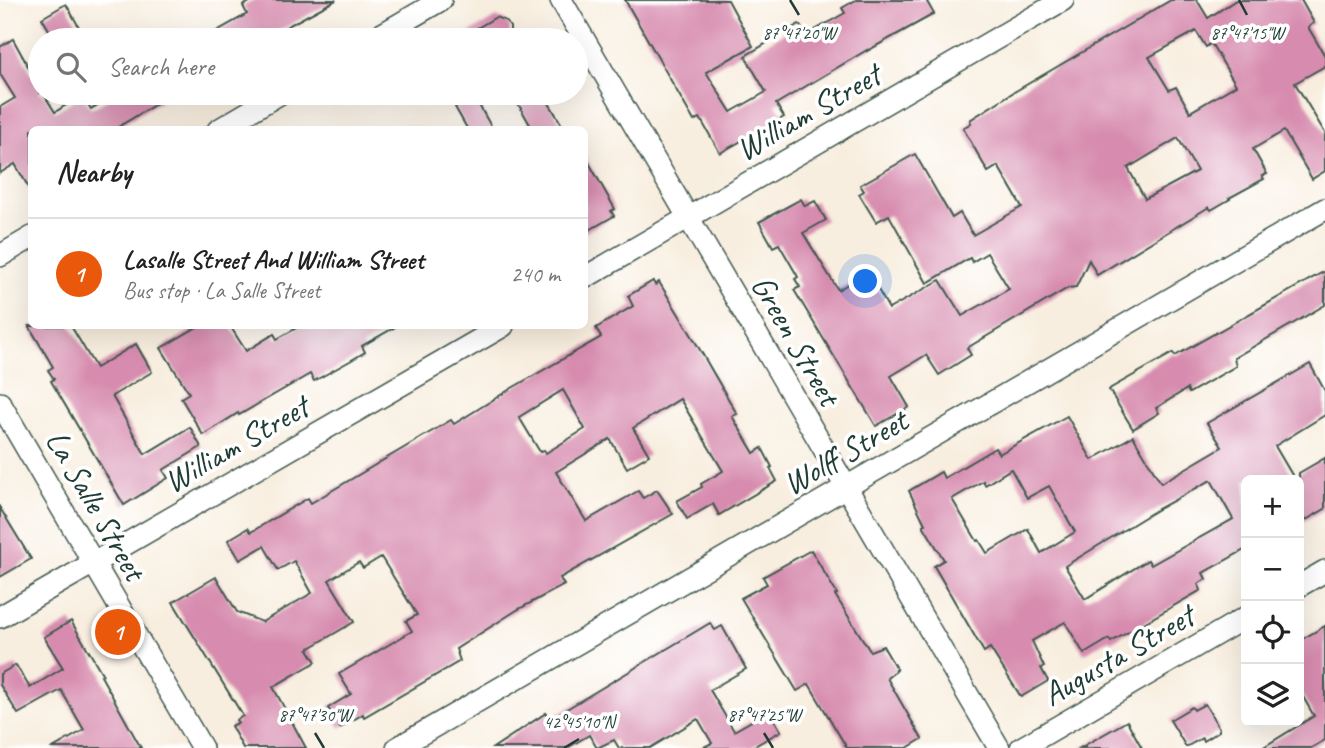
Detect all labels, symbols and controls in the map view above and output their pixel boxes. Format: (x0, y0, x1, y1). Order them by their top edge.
text: 87°47'20"W (762, 22, 839, 44)
text: 87°47'15"W (1210, 22, 1287, 44)
search box (28, 28, 588, 105)
icon: search (52, 48, 90, 86)
text: Search here (108, 50, 214, 83)
street label: William Street (728, 52, 891, 170)
text: Nearby (56, 153, 132, 191)
text: Lasalle Street And William Street (123, 243, 424, 276)
text: 1 (74, 260, 84, 289)
text: 240 m (511, 260, 560, 289)
your location (848, 264, 882, 298)
street label: Green Street (742, 267, 852, 415)
text: Bus stop · La Salle Street (123, 276, 320, 305)
street label: William Street (156, 384, 319, 502)
street label: Wolff Street (775, 398, 917, 504)
street label: La Salle Street (36, 423, 157, 590)
map controls (1241, 475, 1304, 727)
button: + (1241, 475, 1304, 538)
button: − (1241, 538, 1304, 601)
street label: Augusta Street (1035, 593, 1205, 715)
button: locate (1241, 601, 1304, 664)
pin: 1 (95, 606, 141, 658)
button: layers (1241, 664, 1304, 727)
text: 87°47'30"W (278, 704, 355, 726)
text: 87°47'25"W (727, 704, 804, 726)
text: 42°45'10"N (544, 711, 618, 733)

